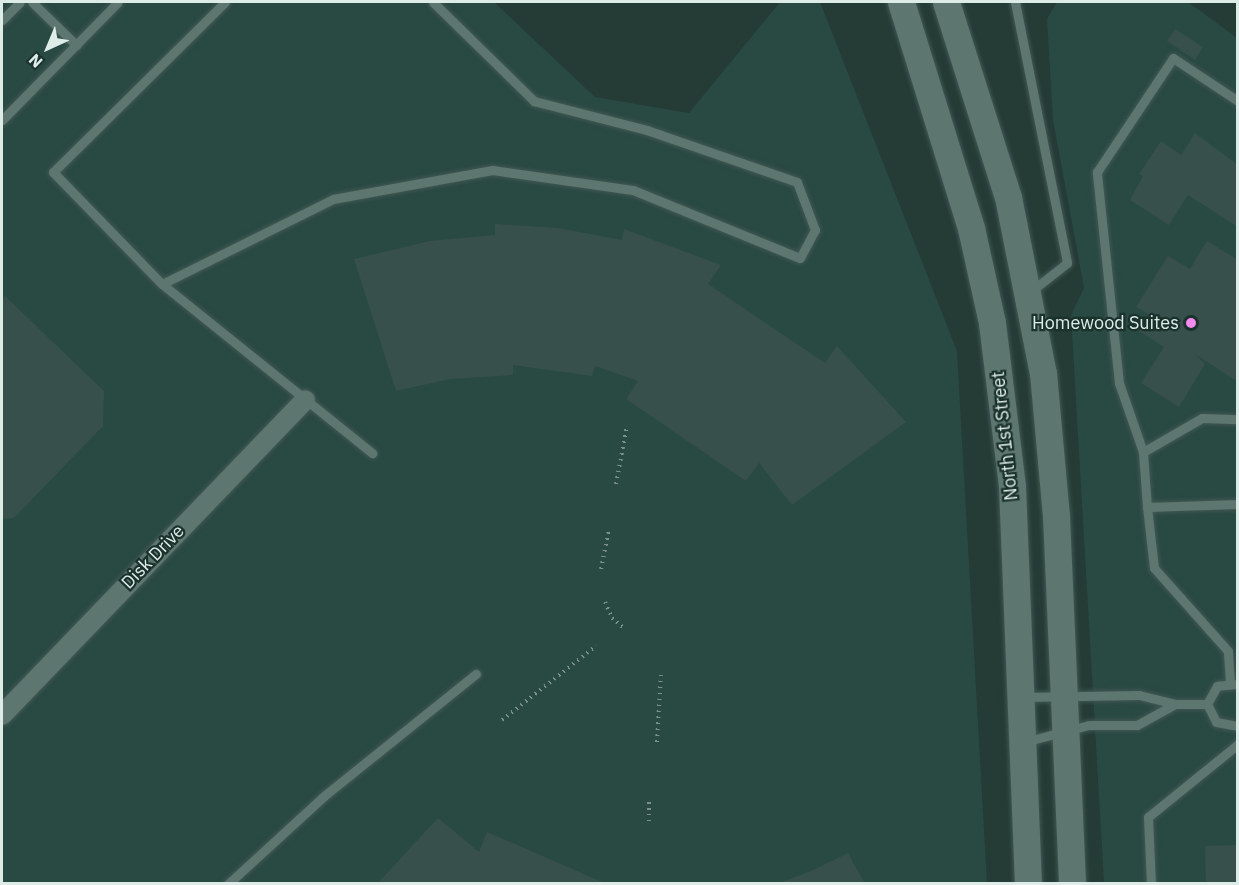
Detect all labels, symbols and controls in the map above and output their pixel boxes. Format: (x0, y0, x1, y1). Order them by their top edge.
north arrow (18, 18, 78, 78)
text: N (24, 50, 47, 72)
place label: Homewood Suites (1032, 312, 1179, 334)
marker: Homewood Suites (1184, 316, 1198, 330)
street label: North 1st Street (987, 370, 1023, 502)
street label: Disk Drive (117, 520, 189, 594)

